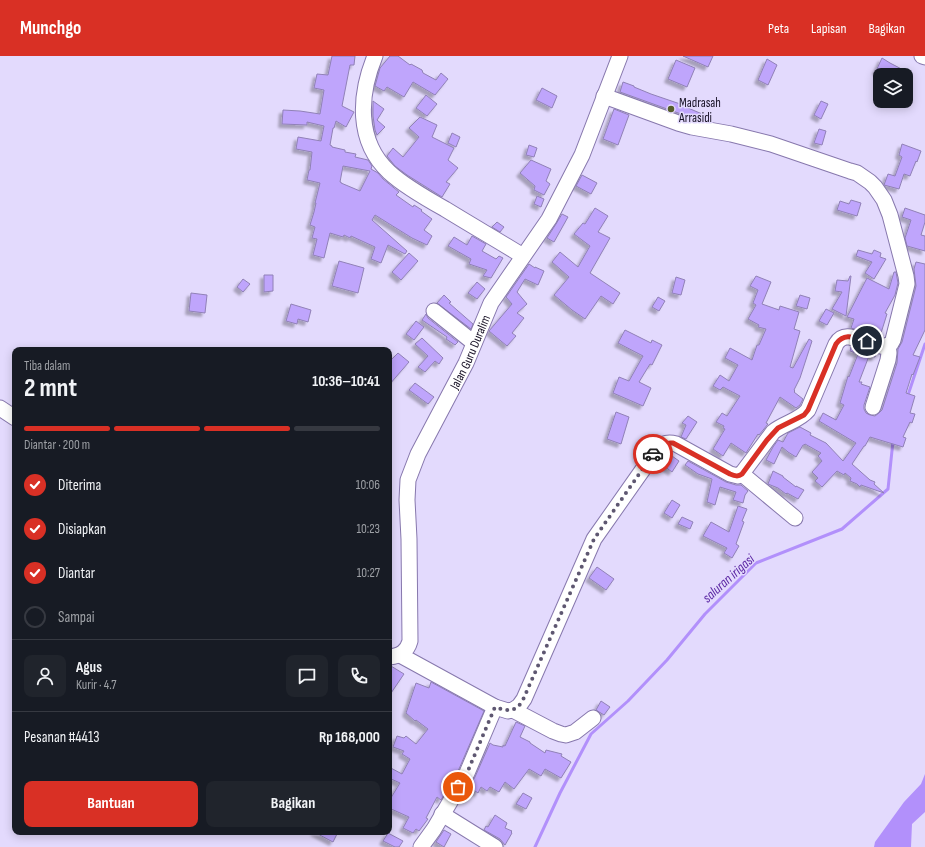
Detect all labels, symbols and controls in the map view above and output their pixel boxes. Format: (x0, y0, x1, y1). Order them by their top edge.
text: Munchgo (20, 17, 81, 40)
text: Peta (768, 20, 789, 37)
text: Lapisan (811, 20, 846, 37)
text: Bagikan (868, 20, 905, 37)
map controls (873, 68, 913, 108)
button: layers (873, 68, 913, 108)
place label: Madrasah Arrasidi (678, 95, 721, 126)
marker: Madrasah Arrasidi (666, 104, 676, 114)
street label: Jalan Guru Duralim (446, 313, 494, 393)
pin (850, 324, 884, 358)
icon: home (856, 330, 878, 352)
text: Tiba dalam (24, 358, 70, 374)
text: 10:36–10:41 (312, 372, 380, 391)
text: 2 mnt (24, 373, 77, 404)
courier (633, 434, 673, 474)
text: Diantar · 200 m (24, 437, 90, 453)
icon: car (642, 443, 664, 465)
icon: check (24, 474, 46, 496)
text: Diterima (58, 476, 101, 495)
text: 10:06 (356, 477, 380, 493)
icon: check (24, 518, 46, 540)
text: Disiapkan (58, 520, 106, 539)
text: 10:23 (357, 521, 380, 537)
water label: saluran irigasi (699, 550, 758, 606)
icon: check (24, 562, 46, 584)
text: Diantar (58, 564, 95, 583)
text: 10:27 (357, 565, 380, 581)
text: Sampai (58, 608, 95, 627)
button: person (24, 655, 66, 697)
button: chat (286, 655, 328, 697)
button: phone (338, 655, 380, 697)
text: Agus (76, 658, 102, 677)
text: Kurir · 4.7 (76, 677, 116, 693)
text: Pesanan #4413 (24, 728, 99, 747)
text: Rp 168,000 (319, 728, 380, 747)
pin (441, 770, 475, 804)
icon: bag (447, 776, 469, 798)
button: Bantuan (24, 781, 198, 827)
button: Bagikan (206, 781, 380, 827)

